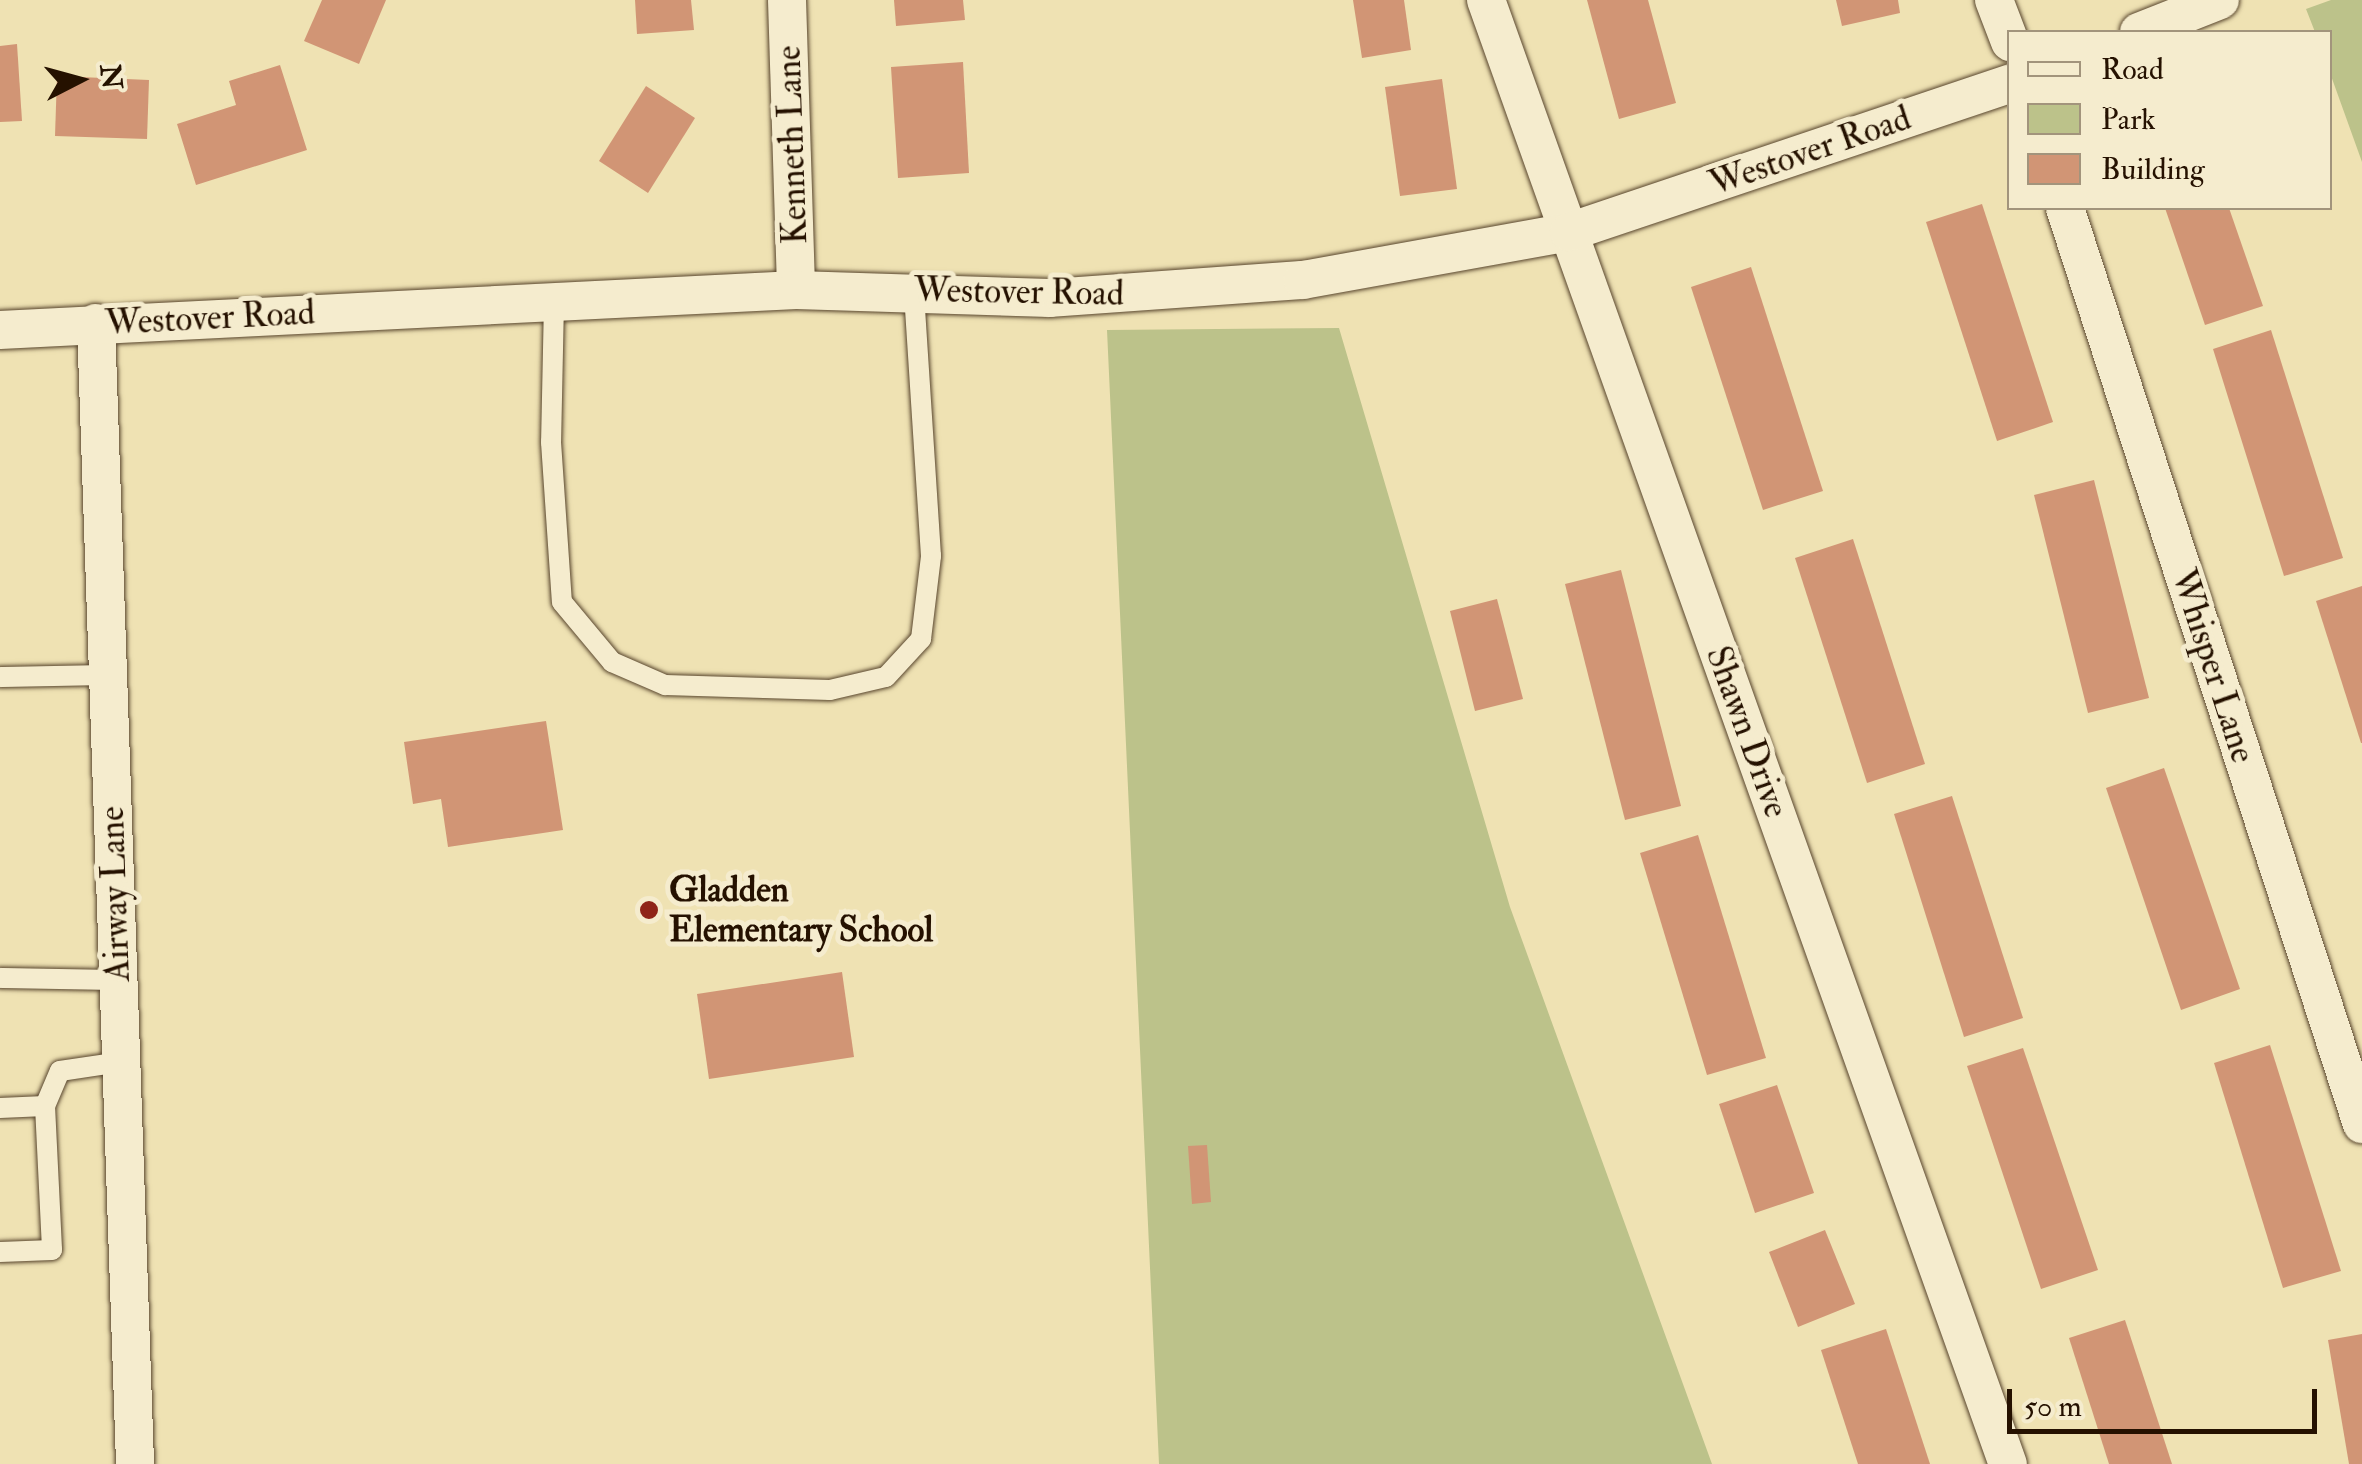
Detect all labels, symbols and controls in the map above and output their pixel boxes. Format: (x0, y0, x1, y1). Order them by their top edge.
north arrow (30, 30, 130, 130)
legend (2007, 30, 2332, 210)
street label: Kenneth Lane (768, 45, 816, 245)
text: Road (2101, 51, 2164, 88)
text: N (92, 63, 129, 91)
street label: Westover Road (1704, 97, 1916, 205)
text: Park (2101, 101, 2156, 138)
text: Building (2101, 151, 2205, 188)
street label: Westover Road (914, 269, 1124, 315)
street label: Westover Road (104, 292, 316, 344)
street label: Whisper Lane (2162, 564, 2264, 768)
street label: Shawn Drive (1697, 641, 1797, 823)
street label: Airway Lane (91, 806, 139, 982)
place label: Gladden Elementary School (669, 869, 933, 951)
marker: Gladden Elementary School (638, 899, 660, 921)
scale bar (2012, 1369, 2322, 1431)
text: 50 m (2024, 1388, 2082, 1425)

